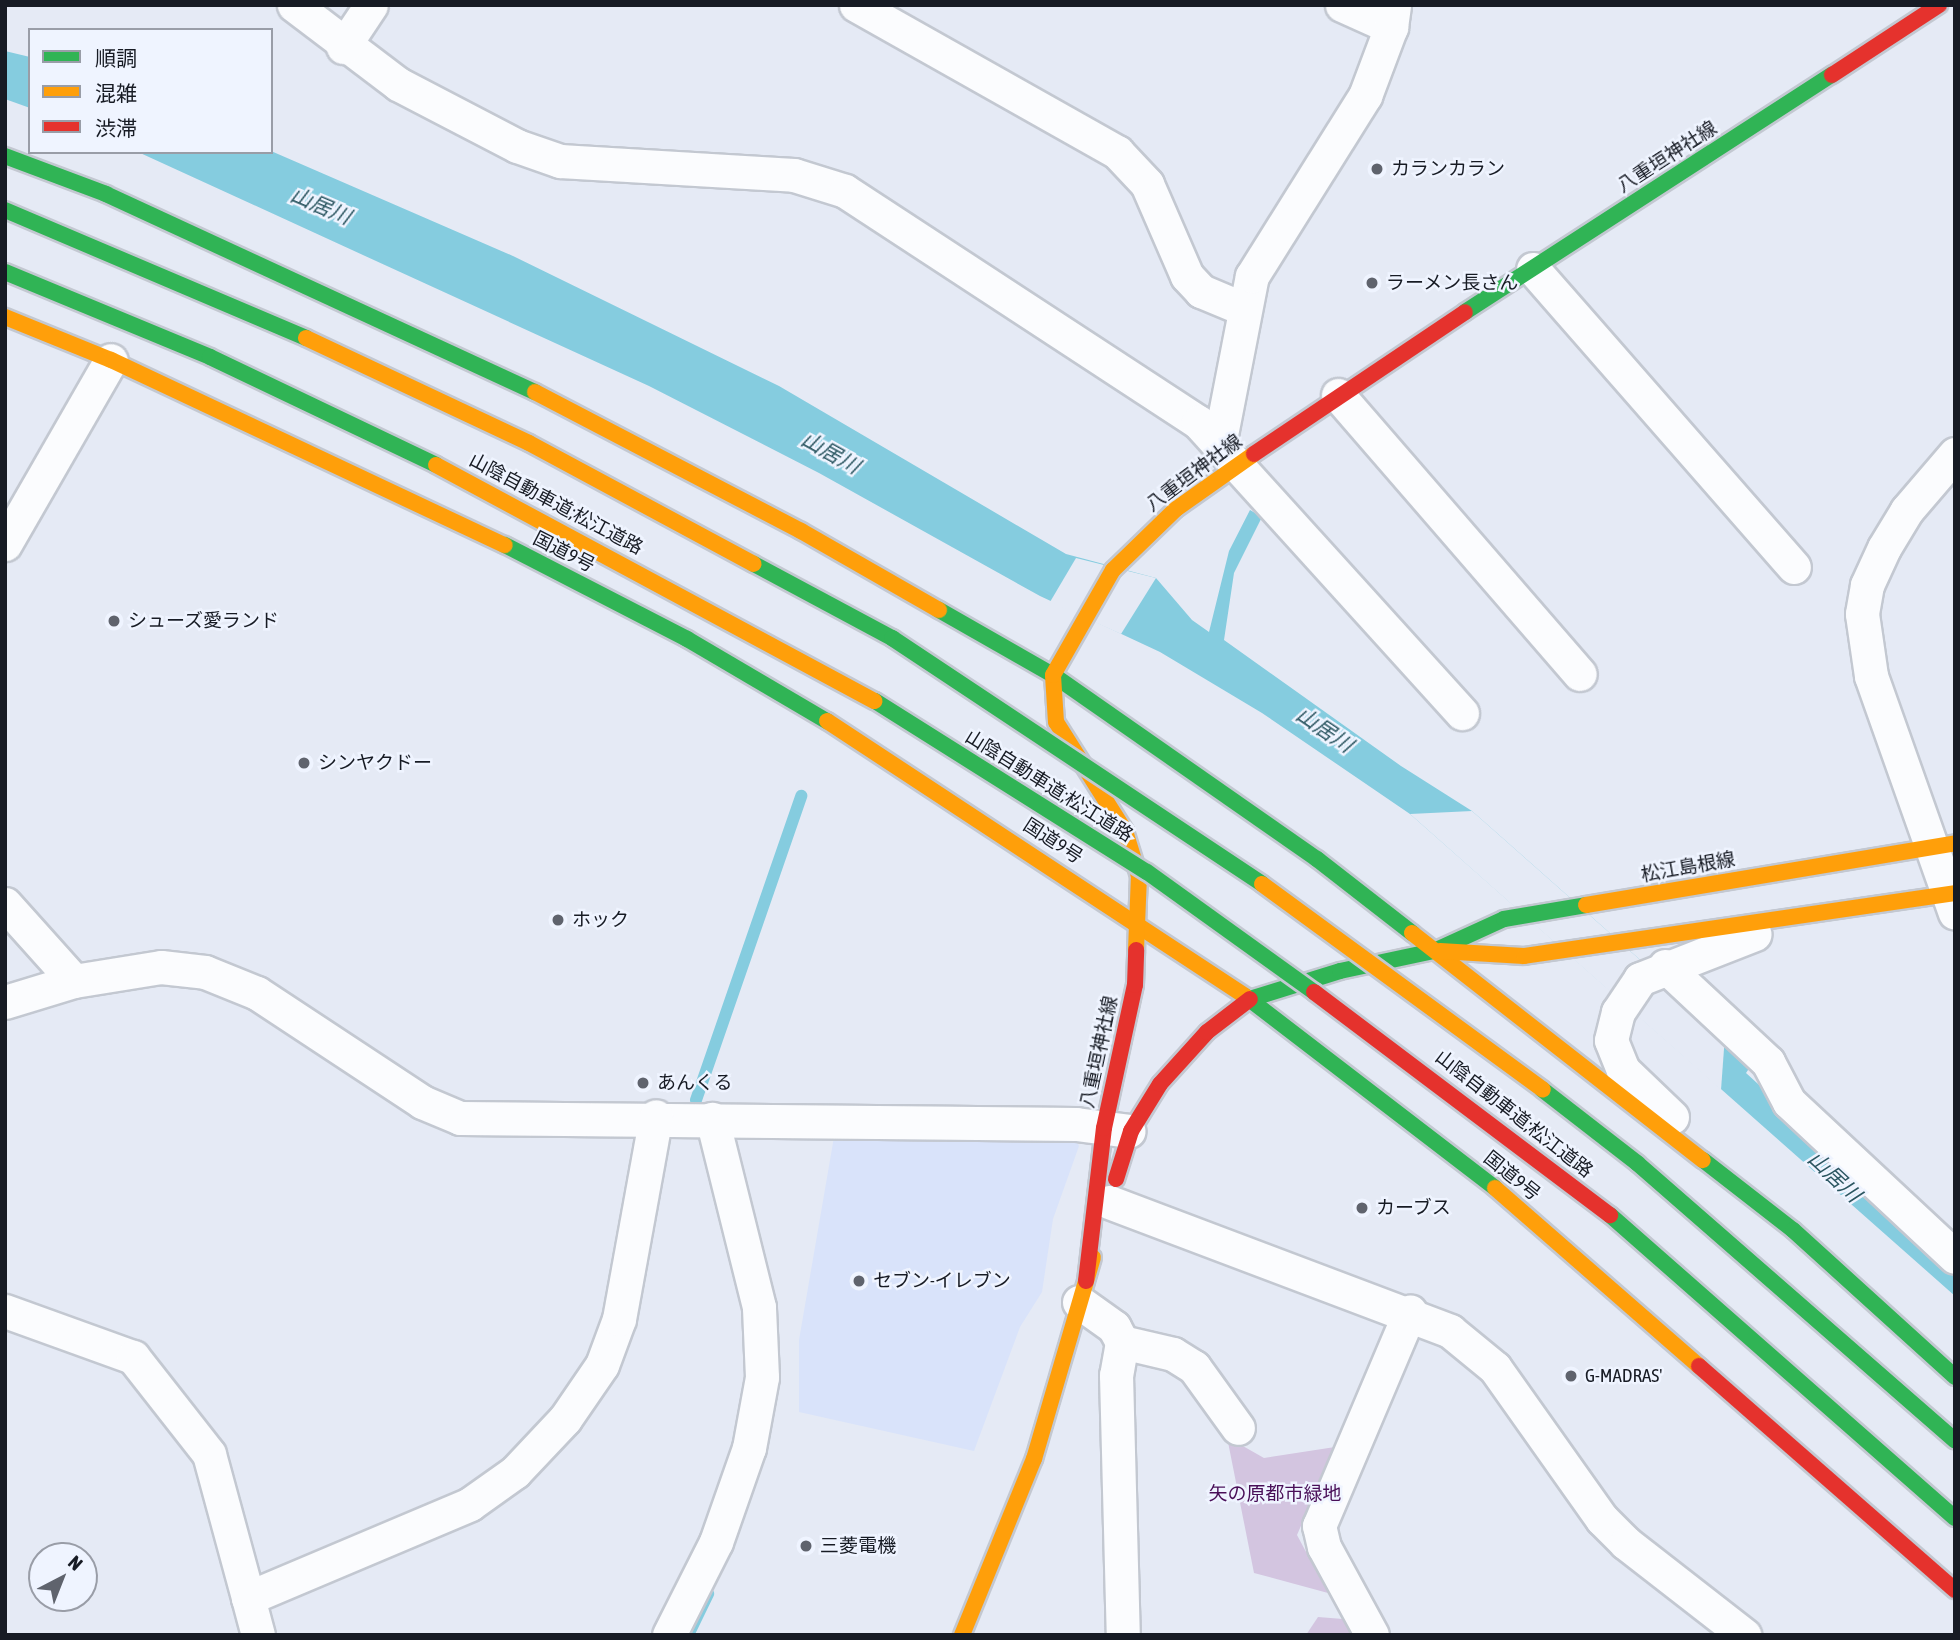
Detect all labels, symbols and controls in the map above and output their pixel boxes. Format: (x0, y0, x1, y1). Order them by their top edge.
legend (28, 28, 273, 154)
text: 順調 (95, 46, 137, 70)
text: 混雑 (95, 81, 137, 105)
text: 渋滞 (95, 116, 137, 140)
street label: 八重垣神社線 (1613, 116, 1721, 198)
place label: カランカラン (1391, 158, 1505, 180)
marker: カランカラン (1369, 161, 1385, 177)
water label: 山居川 (287, 181, 355, 229)
place label: ラーメン長さん (1386, 272, 1519, 294)
marker: ラーメン長さん (1364, 275, 1380, 291)
water label: 山居川 (797, 426, 865, 478)
street label: 八重垣神社線 (1142, 430, 1246, 516)
street label: 山陰自動車道;松江道路 (465, 449, 647, 559)
street label: 国道9号 (529, 527, 599, 577)
place label: シューズ愛ランド (128, 610, 280, 632)
marker: シューズ愛ランド (106, 613, 122, 629)
water label: 山居川 (1292, 701, 1358, 757)
street label: 山陰自動車道;松江道路 (961, 725, 1137, 847)
place label: シンヤクドー (318, 752, 432, 774)
marker: シンヤクドー (296, 755, 312, 771)
street label: 国道9号 (1019, 813, 1087, 869)
street label: 松江島根線 (1639, 848, 1737, 886)
place label: ホック (572, 909, 629, 931)
marker: ホック (550, 912, 566, 928)
street label: 八重垣神社線 (1076, 994, 1122, 1110)
street label: 山陰自動車道;松江道路 (1431, 1045, 1597, 1183)
place label: あんくる (657, 1072, 733, 1094)
marker: あんくる (635, 1075, 651, 1091)
water label: 山居川 (1803, 1145, 1867, 1207)
street label: 国道9号 (1479, 1146, 1545, 1206)
place label: カーブス (1376, 1197, 1452, 1219)
marker: カーブス (1354, 1200, 1370, 1216)
place label: セブン-イレブン (873, 1270, 1011, 1292)
marker: セブン-イレブン (851, 1273, 867, 1289)
place label: G-MADRAS' (1585, 1365, 1662, 1387)
marker: G-MADRAS' (1563, 1368, 1579, 1384)
park label: 矢の原都市緑地 (1209, 1483, 1341, 1505)
place label: 三菱電機 (820, 1535, 896, 1557)
marker: 三菱電機 (798, 1538, 814, 1554)
north arrow (28, 1542, 98, 1612)
text: N (64, 1551, 87, 1575)

